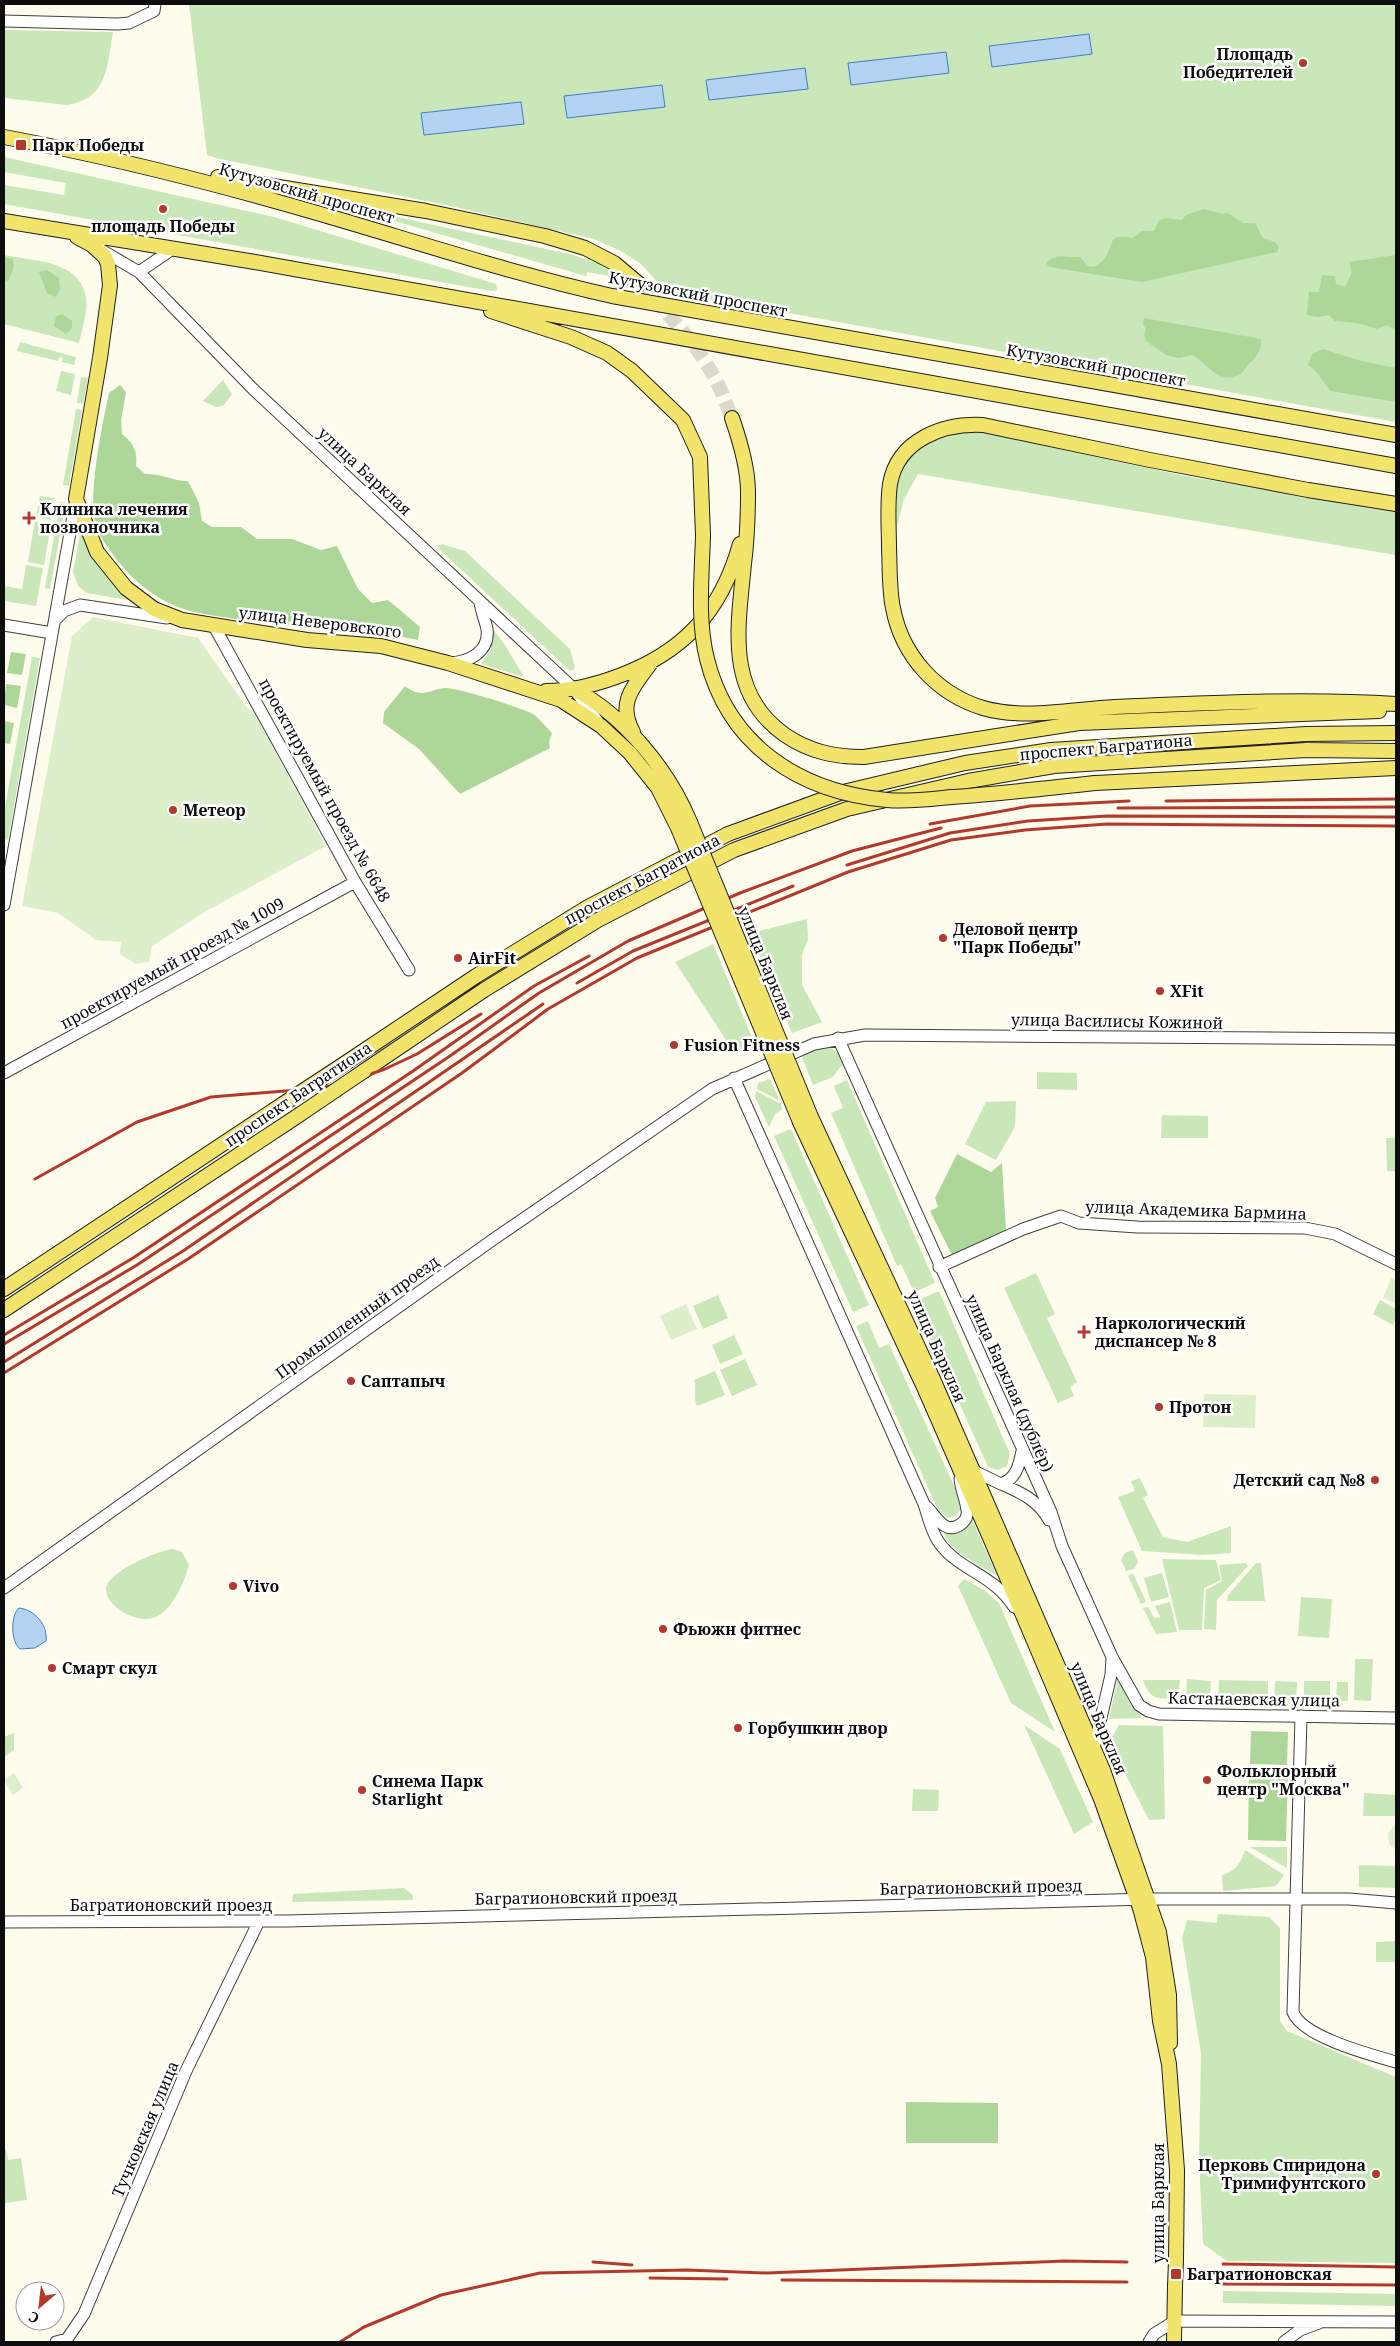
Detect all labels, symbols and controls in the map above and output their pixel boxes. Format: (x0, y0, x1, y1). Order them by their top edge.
place label: Площадь Победителей (1183, 43, 1293, 83)
marker: Площадь Победителей (1297, 57, 1309, 69)
place label: Парк Победы (32, 134, 144, 156)
marker: Парк Победы (14, 138, 28, 152)
street label: Кутузовский проспект (217, 157, 398, 229)
marker: площадь Победы (157, 203, 169, 215)
place label: площадь Победы (91, 215, 235, 237)
street label: Кутузовский проспект (607, 266, 790, 322)
street label: Кутузовский проспект (1005, 338, 1188, 392)
street label: улица Барклая (313, 422, 417, 520)
place label: Клиника лечения позвоночника (40, 498, 188, 538)
marker: Клиника лечения позвоночника (22, 511, 36, 525)
street label: улица Неверовского (237, 601, 403, 643)
street label: проектируемый проезд № 6648 (254, 674, 396, 906)
street label: проспект Багратиона (1019, 728, 1193, 766)
place label: Метеор (183, 799, 245, 821)
marker: Метеор (167, 804, 179, 816)
street label: проспект Багратиона (560, 829, 724, 929)
street label: проектируемый проезд № 1009 (56, 892, 288, 1034)
street label: улица Барклая (733, 903, 799, 1023)
place label: Деловой центр "Парк Победы" (953, 918, 1081, 958)
marker: Деловой центр "Парк Победы" (937, 932, 949, 944)
place label: AirFit (468, 947, 517, 969)
marker: AirFit (452, 952, 464, 964)
place label: XFit (1170, 980, 1204, 1002)
marker: XFit (1154, 985, 1166, 997)
street label: улица Василисы Кожиной (1011, 1008, 1224, 1034)
place label: Fusion Fitness (684, 1034, 800, 1056)
street label: проспект Багратиона (220, 1036, 376, 1152)
marker: Fusion Fitness (668, 1039, 680, 1051)
street label: улица Академика Бармина (1085, 1195, 1307, 1225)
street label: Промышленный проезд (271, 1250, 443, 1384)
street label: улица Барклая (902, 1286, 972, 1406)
street label: улица Барклая (дублёр) (961, 1291, 1059, 1475)
place label: Наркологический диспансер № 8 (1095, 1312, 1246, 1352)
marker: Наркологический диспансер № 8 (1077, 1325, 1091, 1339)
place label: Саптапыч (361, 1370, 446, 1392)
marker: Саптапыч (345, 1375, 357, 1387)
place label: Протон (1169, 1396, 1231, 1418)
marker: Протон (1153, 1401, 1165, 1413)
place label: Детский сад №8 (1233, 1469, 1365, 1491)
marker: Детский сад №8 (1369, 1474, 1381, 1486)
place label: Vivo (243, 1575, 279, 1597)
marker: Vivo (227, 1580, 239, 1592)
place label: Фьюжн фитнес (673, 1618, 801, 1640)
marker: Фьюжн фитнес (657, 1623, 669, 1635)
place label: Смарт скул (62, 1657, 157, 1679)
street label: улица Барклая (1065, 1658, 1133, 1778)
marker: Смарт скул (46, 1662, 58, 1674)
street label: Кастанаевская улица (1168, 1686, 1340, 1712)
place label: Горбушкин двор (748, 1717, 888, 1739)
marker: Горбушкин двор (732, 1722, 744, 1734)
place label: Фольклорный центр "Москва" (1217, 1760, 1350, 1800)
place label: Синема Парк Starlight (372, 1770, 483, 1810)
marker: Фольклорный центр "Москва" (1201, 1774, 1213, 1786)
marker: Синема Парк Starlight (356, 1784, 368, 1796)
street label: Багратионовский проезд (880, 1874, 1083, 1900)
street label: Багратионовский проезд (475, 1884, 678, 1910)
street label: Багратионовский проезд (70, 1894, 272, 1916)
street label: Тучковская улица (106, 2058, 184, 2200)
street label: улица Барклая (1147, 2143, 1169, 2263)
place label: Церковь Спиридона Тримифунтского (1198, 2154, 1366, 2194)
marker: Церковь Спиридона Тримифунтского (1370, 2168, 1382, 2180)
place label: Багратионовская (1187, 2263, 1332, 2285)
marker: Багратионовская (1169, 2267, 1183, 2281)
north arrow (15, 2281, 65, 2331)
text: С (25, 2307, 42, 2328)

